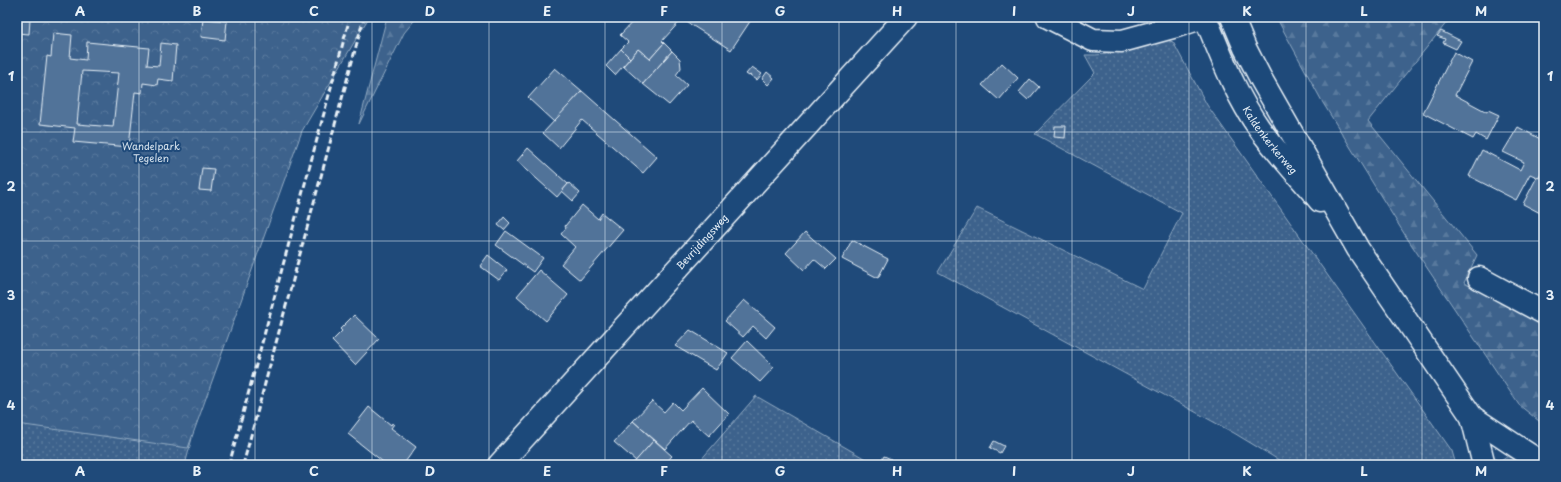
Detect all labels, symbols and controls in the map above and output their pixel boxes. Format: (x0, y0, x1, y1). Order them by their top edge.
text: A (75, 1, 85, 20)
text: B (193, 1, 202, 20)
text: C (309, 1, 319, 20)
text: D (425, 1, 435, 20)
text: E (543, 1, 551, 20)
text: F (660, 1, 668, 20)
text: G (775, 1, 785, 20)
text: H (892, 1, 902, 20)
text: I (1012, 1, 1016, 20)
text: J (1127, 1, 1135, 20)
text: K (1242, 1, 1252, 20)
text: L (1360, 1, 1368, 20)
text: M (1475, 1, 1487, 20)
text: 1 (8, 66, 14, 85)
text: 1 (1547, 66, 1553, 85)
street label: Kaldenkerkerweg (1240, 103, 1301, 177)
park label: Wandelpark Tegelen (122, 138, 180, 165)
text: 2 (6, 176, 16, 195)
text: 2 (1545, 176, 1555, 195)
street label: Bevrijdingsweg (672, 210, 731, 272)
text: 3 (7, 285, 16, 304)
text: 3 (1546, 285, 1555, 304)
text: 4 (7, 395, 16, 414)
text: 4 (1546, 395, 1555, 414)
text: A (75, 461, 85, 480)
text: B (193, 461, 202, 480)
text: C (309, 461, 319, 480)
text: D (425, 461, 435, 480)
text: E (543, 461, 551, 480)
text: F (660, 461, 668, 480)
text: G (775, 461, 785, 480)
text: H (892, 461, 902, 480)
text: I (1012, 461, 1016, 480)
text: J (1127, 461, 1135, 480)
text: K (1242, 461, 1252, 480)
text: L (1360, 461, 1368, 480)
text: M (1475, 461, 1487, 480)

